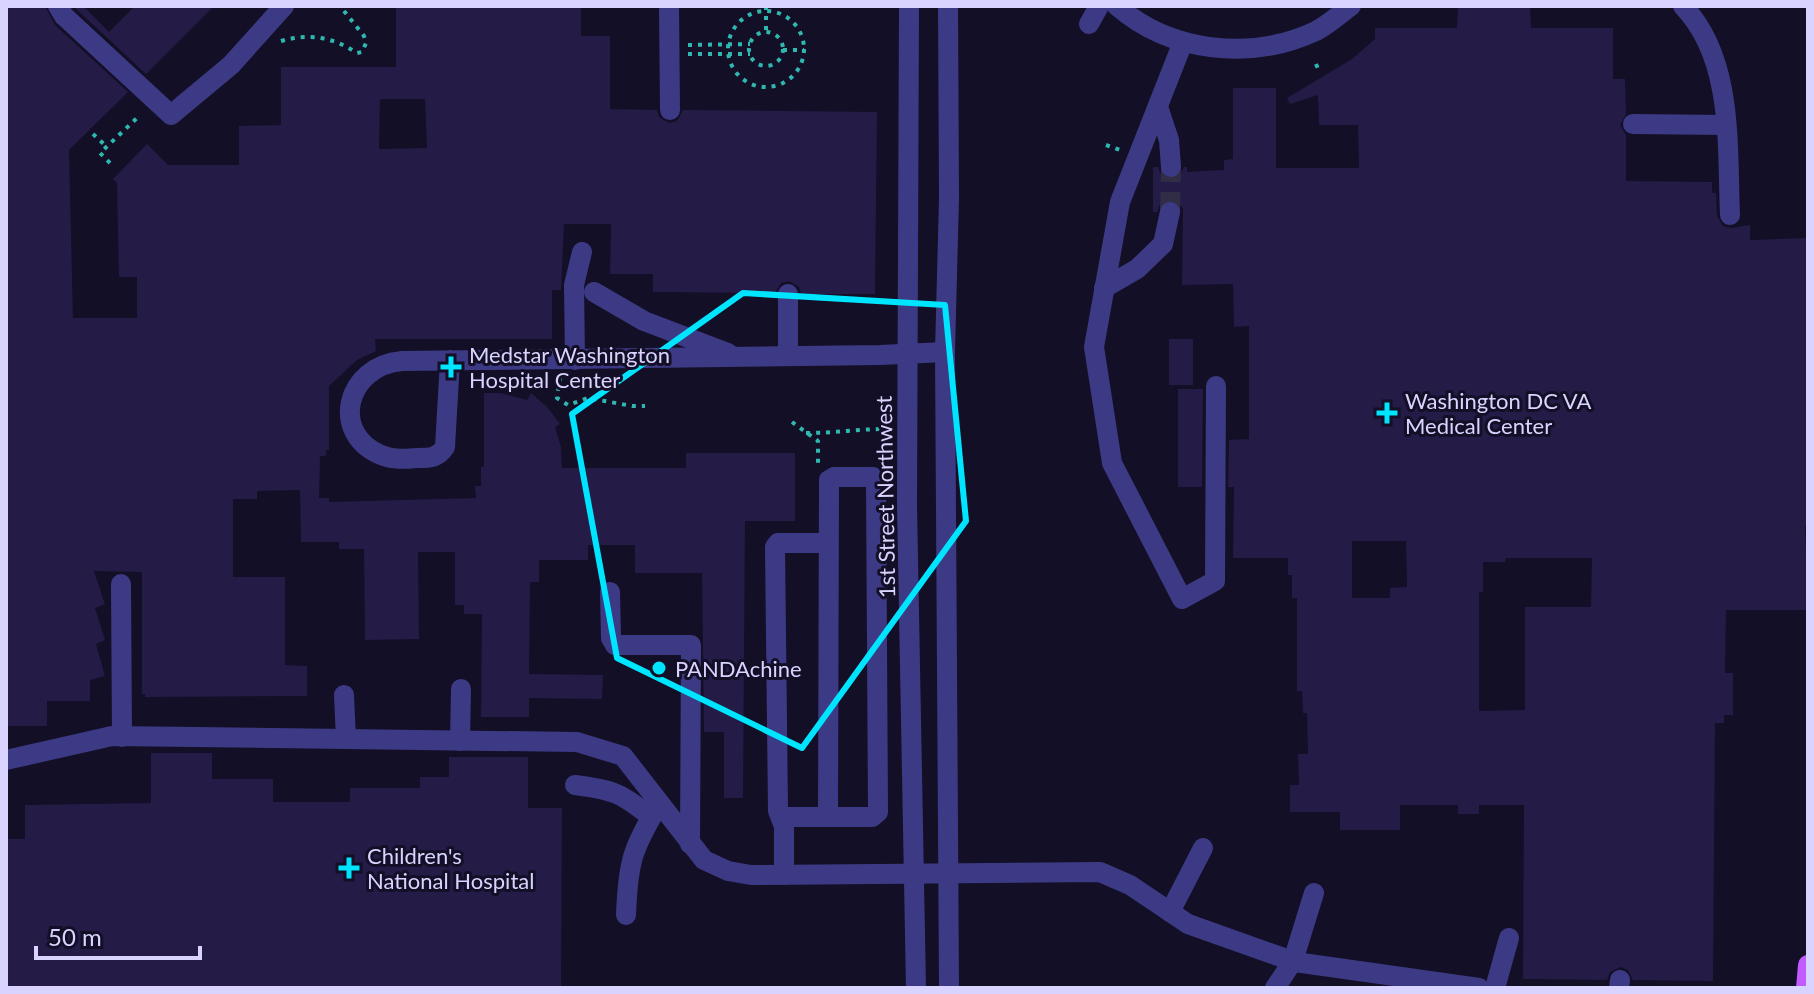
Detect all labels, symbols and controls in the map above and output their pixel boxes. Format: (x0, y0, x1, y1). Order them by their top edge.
place label: Medstar Washington Hospital Center (469, 341, 670, 393)
marker: Medstar Washington Hospital Center (440, 356, 462, 378)
place label: Washington DC VA Medical Center (1405, 387, 1591, 439)
street label: 1st Street Northwest (870, 395, 900, 599)
marker: Washington DC VA Medical Center (1376, 402, 1398, 424)
place label: PANDAchine (675, 655, 802, 682)
marker: PANDAchine (650, 659, 668, 677)
place label: Children's National Hospital (367, 842, 534, 894)
marker: Children's National Hospital (338, 857, 360, 879)
scale bar (36, 910, 200, 960)
text: 50 m (48, 922, 102, 951)

